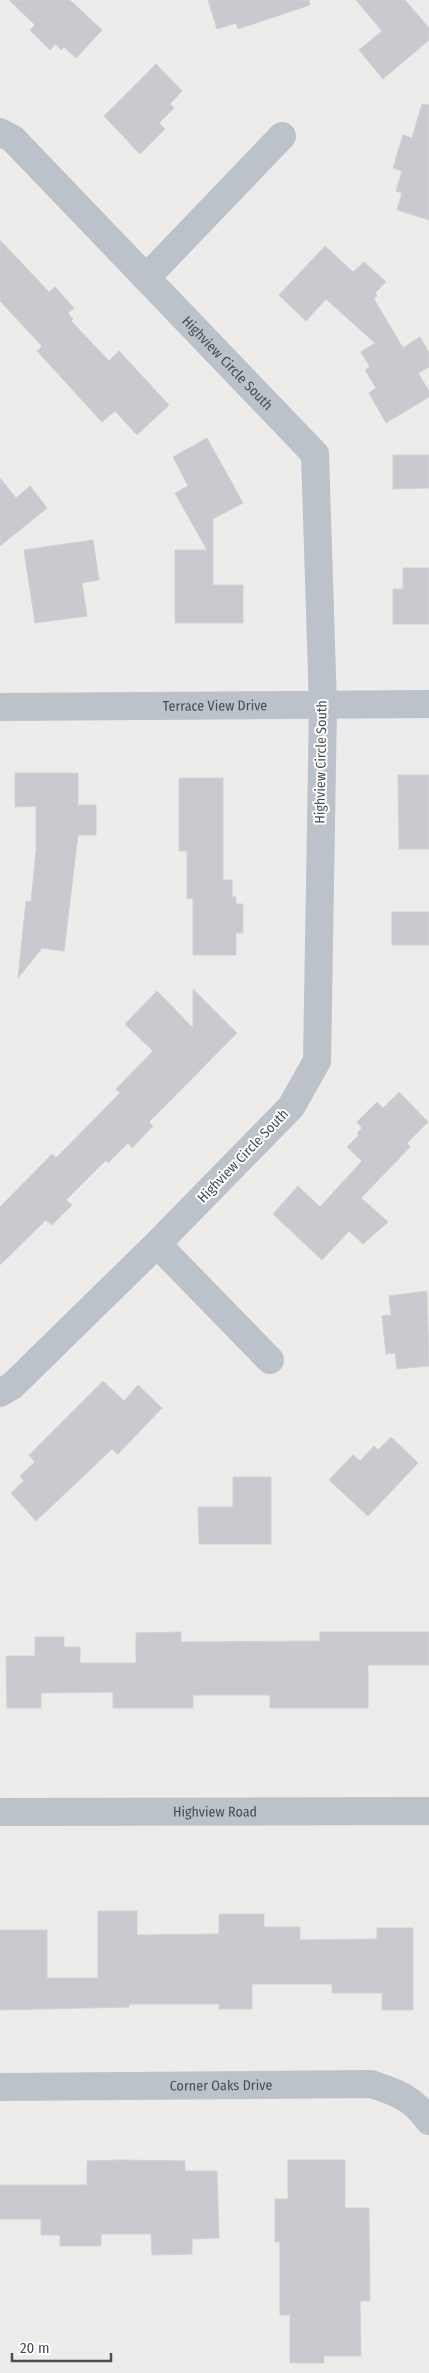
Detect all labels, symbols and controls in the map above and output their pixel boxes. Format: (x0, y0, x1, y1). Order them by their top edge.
street label: Highview Circle South (179, 312, 277, 413)
street label: Terrace View Drive (163, 697, 267, 714)
street label: Highview Circle South (311, 700, 331, 824)
street label: Highview Circle South (194, 1106, 292, 1206)
street label: Highview Road (173, 1803, 257, 1820)
street label: Corner Oaks Drive (170, 2076, 272, 2094)
scale bar (12, 2330, 111, 2362)
text: 20 m (20, 2339, 50, 2357)

